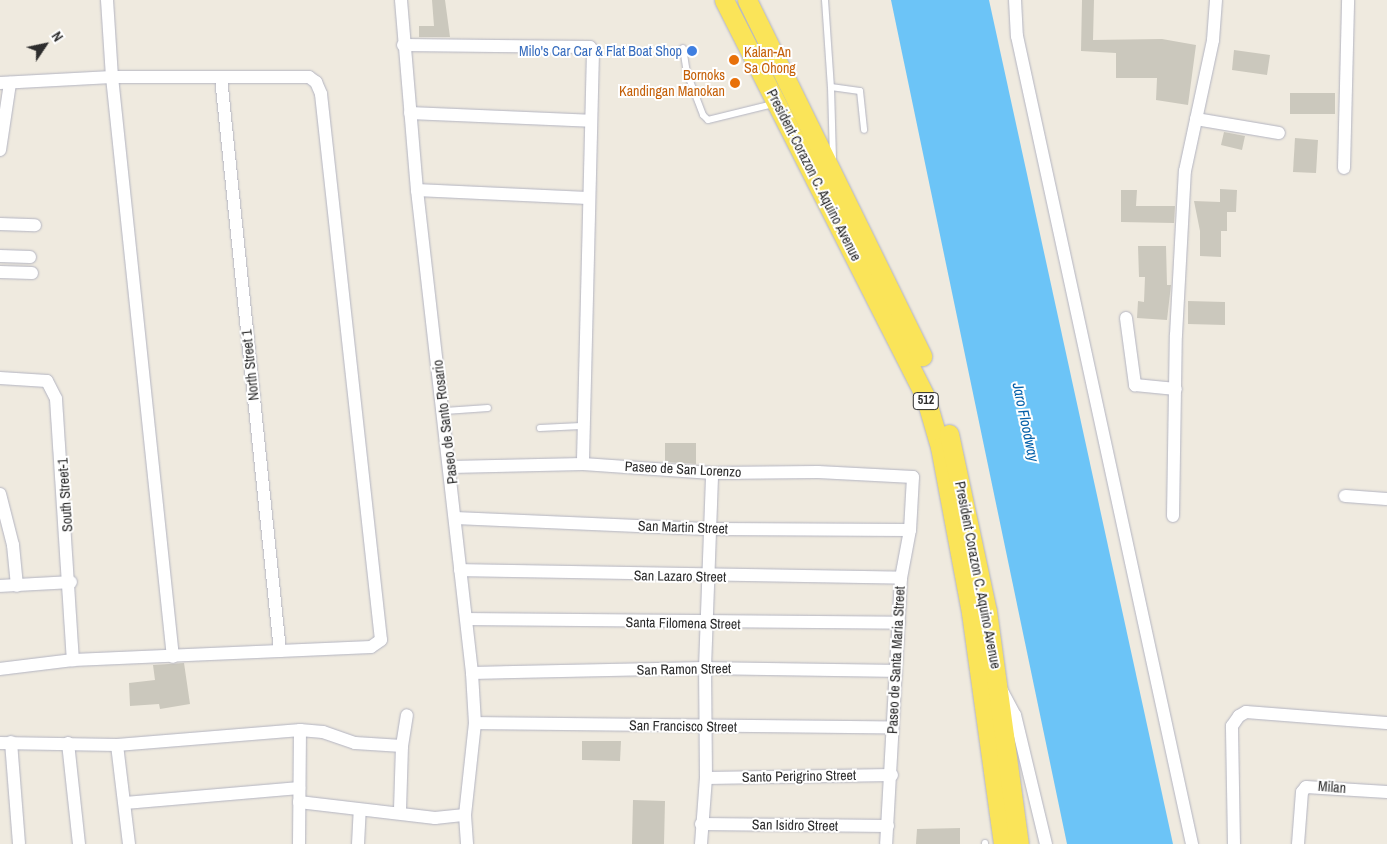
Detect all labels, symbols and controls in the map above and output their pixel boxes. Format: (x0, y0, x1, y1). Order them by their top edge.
north arrow (20, 20, 70, 70)
text: N (48, 28, 67, 45)
place label: Milo's Car Car & Flat Boat Shop (519, 43, 682, 59)
place label: Kalan-An Sa Ohong (744, 44, 796, 76)
marker: Milo's Car Car & Flat Boat Shop (686, 45, 698, 57)
marker: Kalan-An Sa Ohong (728, 54, 740, 66)
place label: Bornoks Kandingan Manokan (619, 67, 725, 100)
marker: Bornoks Kandingan Manokan (729, 77, 741, 89)
street label: President Corazon C. Aquino Avenue (763, 86, 865, 264)
street label: North Street 1 (238, 329, 262, 401)
street label: Paseo de Santo Rosario (429, 359, 461, 485)
water label: Jaro Floodway (1009, 381, 1043, 463)
road number: 512 (912, 392, 940, 411)
street label: South Street-1 (54, 457, 76, 533)
street label: Paseo de San Lorenzo (624, 458, 742, 480)
street label: President Corazon C. Aquino Avenue (951, 479, 1005, 671)
street label: San Martin Street (638, 517, 728, 537)
street label: San Lazaro Street (634, 567, 726, 585)
street label: Paseo de Santa Maria Street (884, 586, 908, 734)
street label: Santa Filomena Street (625, 614, 741, 632)
street label: San Ramon Street (637, 660, 731, 678)
street label: San Francisco Street (629, 717, 737, 735)
street label: Santo Perigrino Street (742, 767, 856, 785)
street label: Milan (1317, 777, 1347, 797)
street label: San Isidro Street (752, 816, 838, 834)

